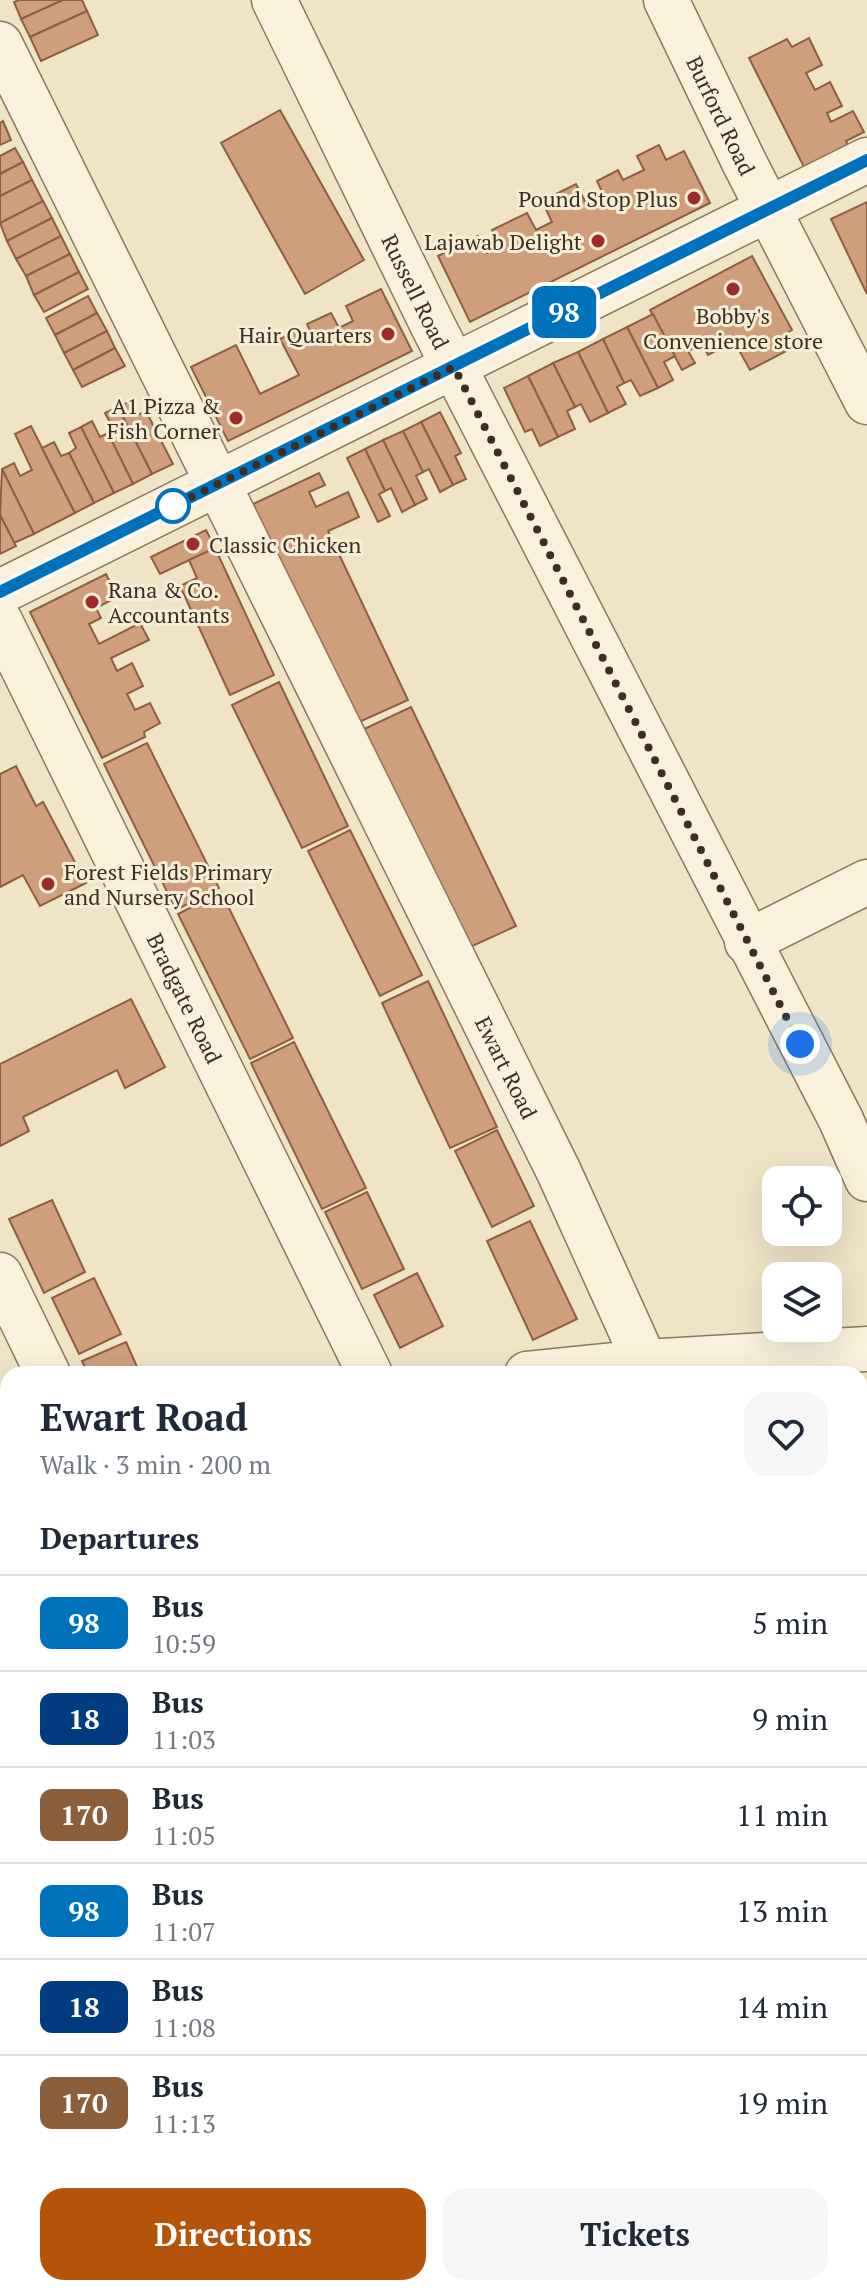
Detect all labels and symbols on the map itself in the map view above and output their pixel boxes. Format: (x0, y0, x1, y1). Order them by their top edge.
street label: Burford Road (680, 51, 763, 180)
place label: Pound Stop Plus (518, 184, 678, 213)
marker: Pound Stop Plus (685, 189, 703, 207)
place label: Lajawab Delight (424, 227, 582, 256)
street label: Russell Road (376, 229, 457, 354)
marker: Lajawab Delight (589, 232, 607, 250)
marker: Bobby's Convenience store (724, 280, 742, 298)
line badge: 98 (528, 286, 600, 338)
place label: Bobby's Convenience store (643, 301, 823, 355)
place label: Hair Quarters (239, 320, 372, 349)
marker: Hair Quarters (379, 325, 397, 343)
place label: A1 Pizza & Fish Corner (107, 391, 221, 445)
marker: A1 Pizza & Fish Corner (227, 409, 245, 427)
unlabelled marker (156, 489, 190, 523)
place label: Classic Chicken (209, 530, 361, 559)
marker: Classic Chicken (184, 535, 202, 553)
place label: Rana & Co. Accountants (108, 575, 230, 629)
marker: Rana & Co. Accountants (83, 593, 101, 611)
place label: Forest Fields Primary and Nursery School (64, 857, 273, 911)
marker: Forest Fields Primary and Nursery School (39, 875, 57, 893)
street label: Bradgate Road (141, 928, 229, 1068)
street label: Ewart Road (469, 1011, 545, 1123)
your location (780, 1024, 820, 1064)

